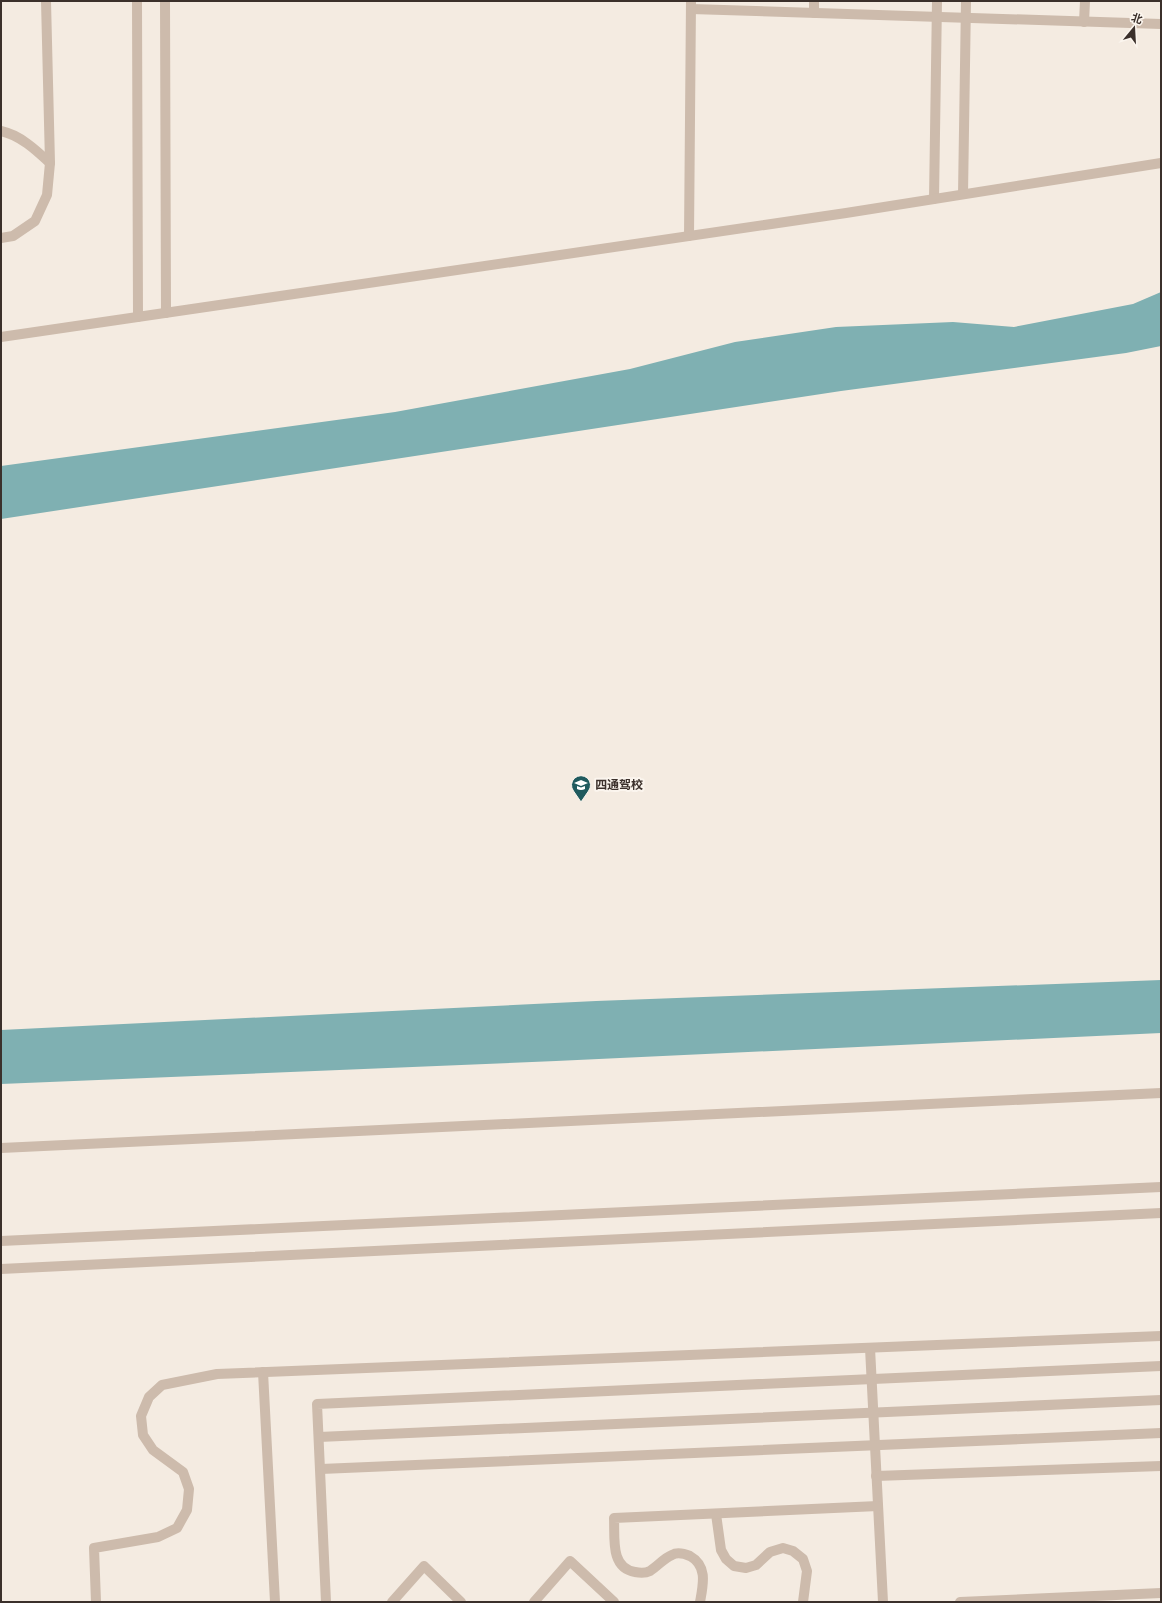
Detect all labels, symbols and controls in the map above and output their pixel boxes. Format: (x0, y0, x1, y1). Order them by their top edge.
north arrow (1114, 8, 1154, 48)
text: 北 (1130, 11, 1144, 27)
school or university icon: 四通驾校 (570, 774, 592, 802)
place label: 四通驾校 (595, 778, 643, 793)

